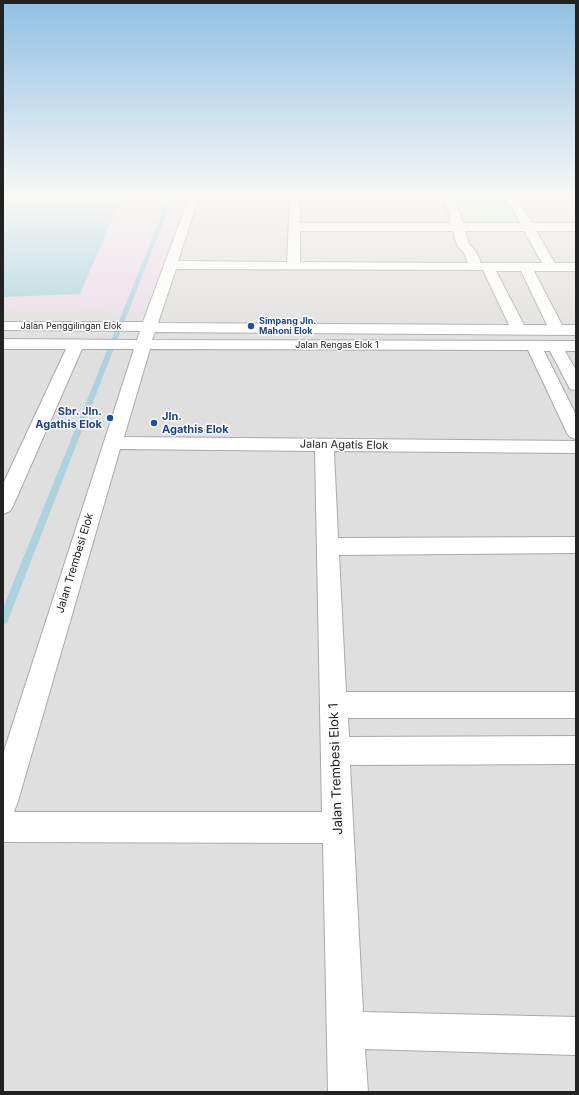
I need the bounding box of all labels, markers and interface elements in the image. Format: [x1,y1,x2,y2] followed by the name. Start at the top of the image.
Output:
[259,316,316,337] place label: Simpang Jln. Mahoni Elok
[21,321,121,331] street label: Jalan Penggilingan Elok
[246,321,256,331] marker: Simpang Jln. Mahoni Elok
[295,340,379,350] street label: Jalan Rengas Elok 1
[35,405,102,431] place label: Sbr. Jln. Agathis Elok
[162,410,229,436] place label: Jln. Agathis Elok
[105,413,115,423] marker: Sbr. Jln. Agathis Elok
[149,418,159,428] marker: Jln. Agathis Elok
[300,438,388,452] street label: Jalan Agatis Elok
[53,511,97,615] street label: Jalan Trembesi Elok
[326,703,346,835] street label: Jalan Trembesi Elok 1

